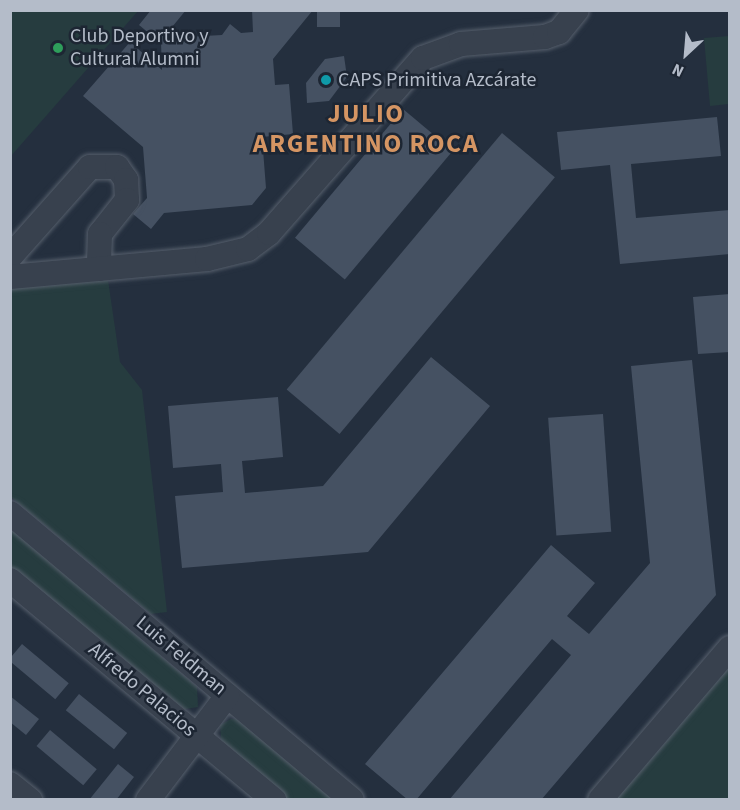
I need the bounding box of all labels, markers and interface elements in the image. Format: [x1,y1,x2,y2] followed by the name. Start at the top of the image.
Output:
[70,24,209,71] place label: Club Deportivo y Cultural Alumni
[656,24,716,84] north arrow
[51,41,65,55] marker: Club Deportivo y Cultural Alumni
[669,58,688,82] text: N
[338,68,536,92] place label: CAPS Primitiva Azcárate
[319,73,333,87] marker: CAPS Primitiva Azcárate
[253,98,479,160] district label: JULIO ARGENTINO ROCA
[131,611,231,701] street label: Luis Feldman
[83,638,201,742] street label: Alfredo Palacios

